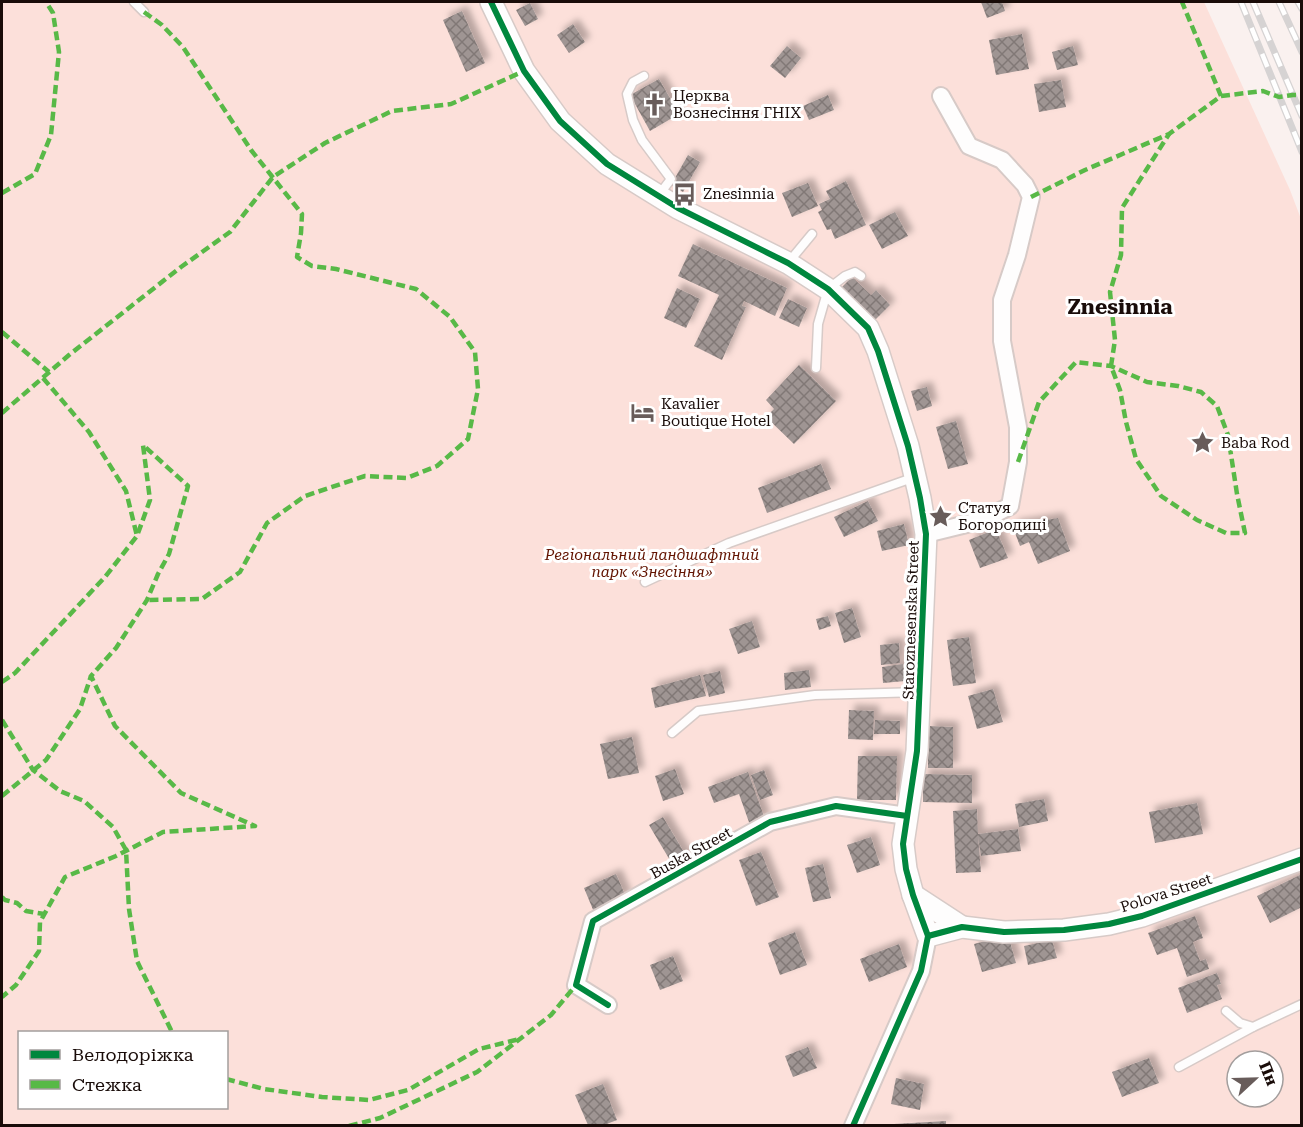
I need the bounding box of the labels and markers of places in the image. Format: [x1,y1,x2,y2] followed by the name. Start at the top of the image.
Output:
[673,87,801,122] place label: Церква Вознесіння ГНІХ
[642,92,668,118] church icon: Церква Вознесіння ГНІХ
[672,181,698,207] bus stop icon: Znesinnia
[703,185,774,203] place label: Znesinnia
[661,395,771,430] place label: Kavalier Boutique Hotel
[630,400,656,426] hotel icon: Kavalier Boutique Hotel
[1190,430,1216,456] place icon: Baba Rod
[1221,434,1290,452] place label: Baba Rod
[958,499,1047,534] place label: Статуя Богородиці
[927,504,953,530] place icon: Статуя Богородиці

